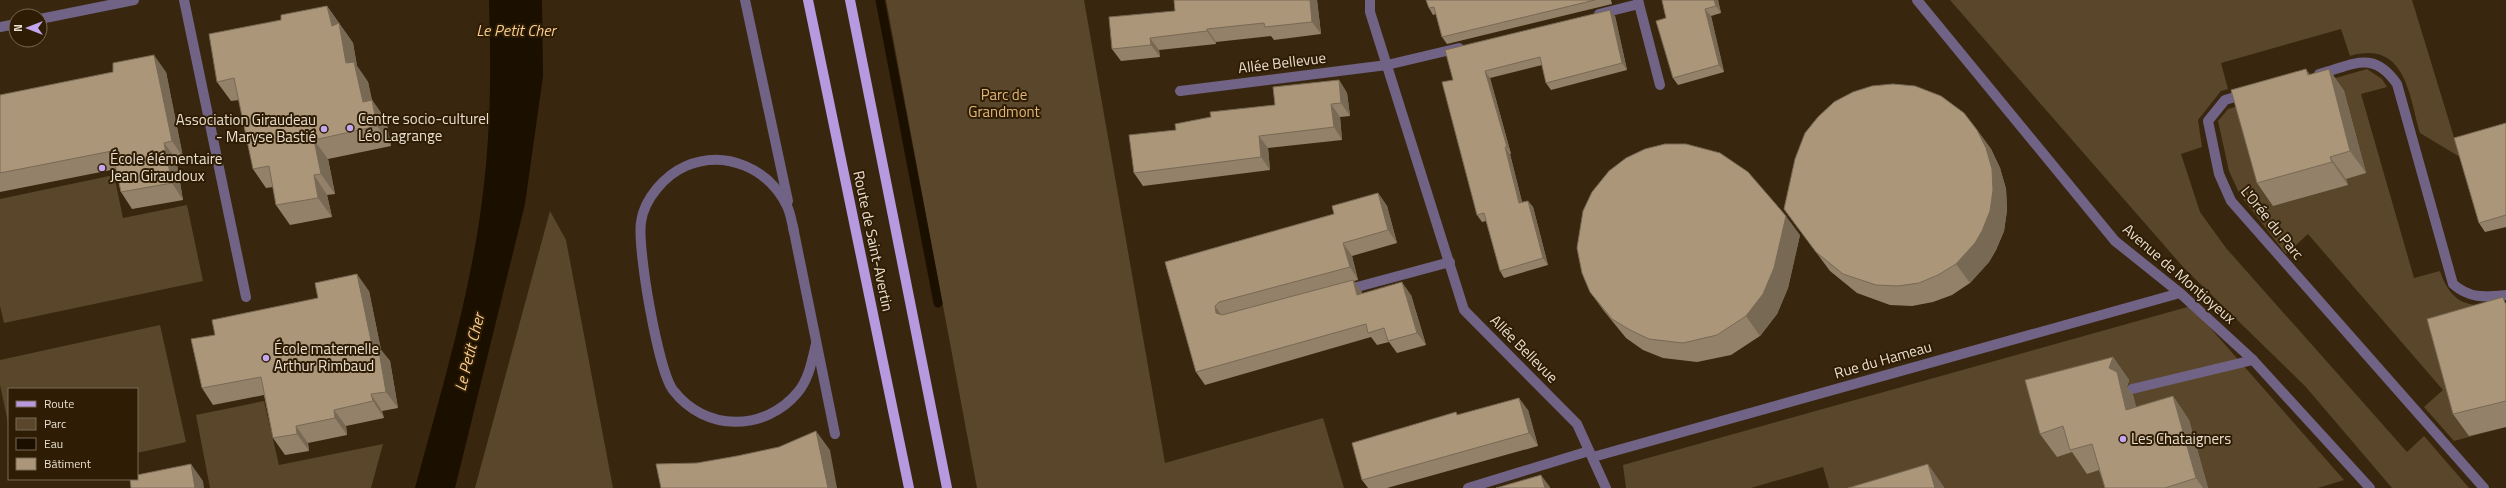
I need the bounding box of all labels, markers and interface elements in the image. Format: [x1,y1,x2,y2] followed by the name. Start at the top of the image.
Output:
[8,8,48,48] north arrow
[476,18,558,42] water label: Le Petit Cher
[10,24,26,32] text: N
[1237,46,1327,79] street label: Allée Bellevue
[968,83,1041,123] park label: Parc de Grandmont
[358,107,489,147] place label: Centre socio-culturel Léo Lagrange
[176,108,316,148] place label: Association Giraudeau - Maryse Bastié
[345,123,355,133] marker: Centre socio-culturel Léo Lagrange
[319,124,329,134] marker: Association Giraudeau - Maryse Bastié
[110,147,222,187] place label: École élémentaire Jean Giraudoux
[97,163,107,173] marker: École élémentaire Jean Giraudoux
[847,168,900,313] street label: Route de Saint-Avertin
[2235,181,2309,265] street label: L'Orée du Parc
[2118,218,2241,329] street label: Avenue de Montjoyeux
[448,309,491,393] water label: Le Petit Cher
[1485,309,1564,388] street label: Allée Bellevue
[1831,335,1934,384] street label: Rue du Hameau
[274,337,379,377] place label: École maternelle Arthur Rimbaud
[261,353,271,363] marker: École maternelle Arthur Rimbaud
[8,388,138,480] legend
[44,394,74,413] text: Route
[44,414,66,433] text: Parc
[2131,427,2231,450] place label: Les Chataigners
[44,434,63,453] text: Eau
[2118,434,2128,444] marker: Les Chataigners
[44,454,92,473] text: Bâtiment

